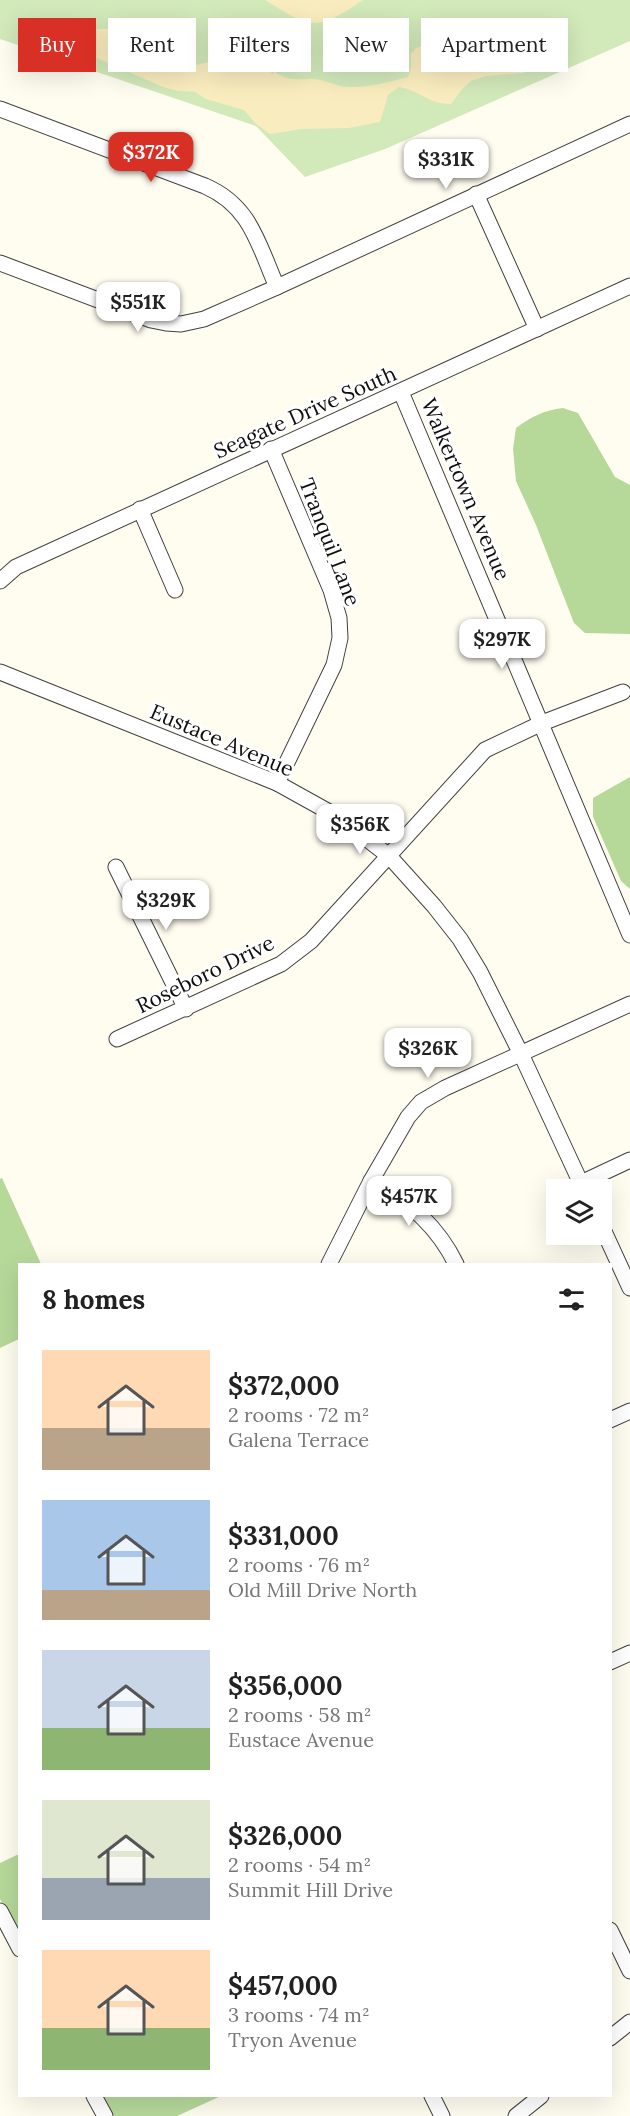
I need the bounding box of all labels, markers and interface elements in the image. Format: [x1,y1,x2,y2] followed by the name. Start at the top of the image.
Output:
[18,18,96,72] chip: Buy
[108,18,196,72] chip: Rent
[208,18,311,72] chip: Filters
[323,18,409,72] chip: New
[421,18,568,72] chip: Apartment
[109,132,193,183] pin: $372K
[122,139,180,164] text: $372K
[404,139,488,190] pin: $331K
[418,146,474,171] text: $331K
[96,282,180,333] pin: $551K
[110,289,166,314] text: $551K
[210,360,400,464] street label: Seagate Drive South
[415,394,517,584] street label: Walkertown Avenue
[293,474,367,610] street label: Tranquil Lane
[460,619,544,670] pin: $297K
[473,626,531,651] text: $297K
[146,698,298,782] street label: Eustace Avenue
[318,804,402,855] pin: $356K
[330,811,390,836] text: $356K
[124,880,208,931] pin: $329K
[136,887,196,912] text: $329K
[132,929,278,1019] street label: Roseboro Drive
[386,1028,470,1079] pin: $326K
[398,1035,458,1060] text: $326K
[367,1176,451,1227] pin: $457K
[546,1179,612,1245] map controls
[546,1179,612,1245] button: layers
[380,1183,438,1208] text: $457K
[42,1283,145,1316] text: 8 homes
[555,1283,588,1316] icon: filters
[228,1369,340,1402] text: $372,000
[90,1374,162,1446] icon: home
[228,1402,369,1427] text: 2 rooms · 72 m²
[228,1427,369,1452] text: Galena Terrace
[228,1519,339,1552] text: $331,000
[90,1524,162,1596] icon: home
[228,1552,370,1577] text: 2 rooms · 76 m²
[228,1577,417,1602] text: Old Mill Drive North
[228,1669,343,1702] text: $356,000
[90,1674,162,1746] icon: home
[228,1702,372,1727] text: 2 rooms · 58 m²
[228,1727,374,1752] text: Eustace Avenue
[228,1819,342,1852] text: $326,000
[90,1824,162,1896] icon: home
[228,1852,371,1877] text: 2 rooms · 54 m²
[228,1877,393,1902] text: Summit Hill Drive
[228,1969,338,2002] text: $457,000
[90,1974,162,2046] icon: home
[228,2002,370,2027] text: 3 rooms · 74 m²
[228,2027,357,2052] text: Tryon Avenue

